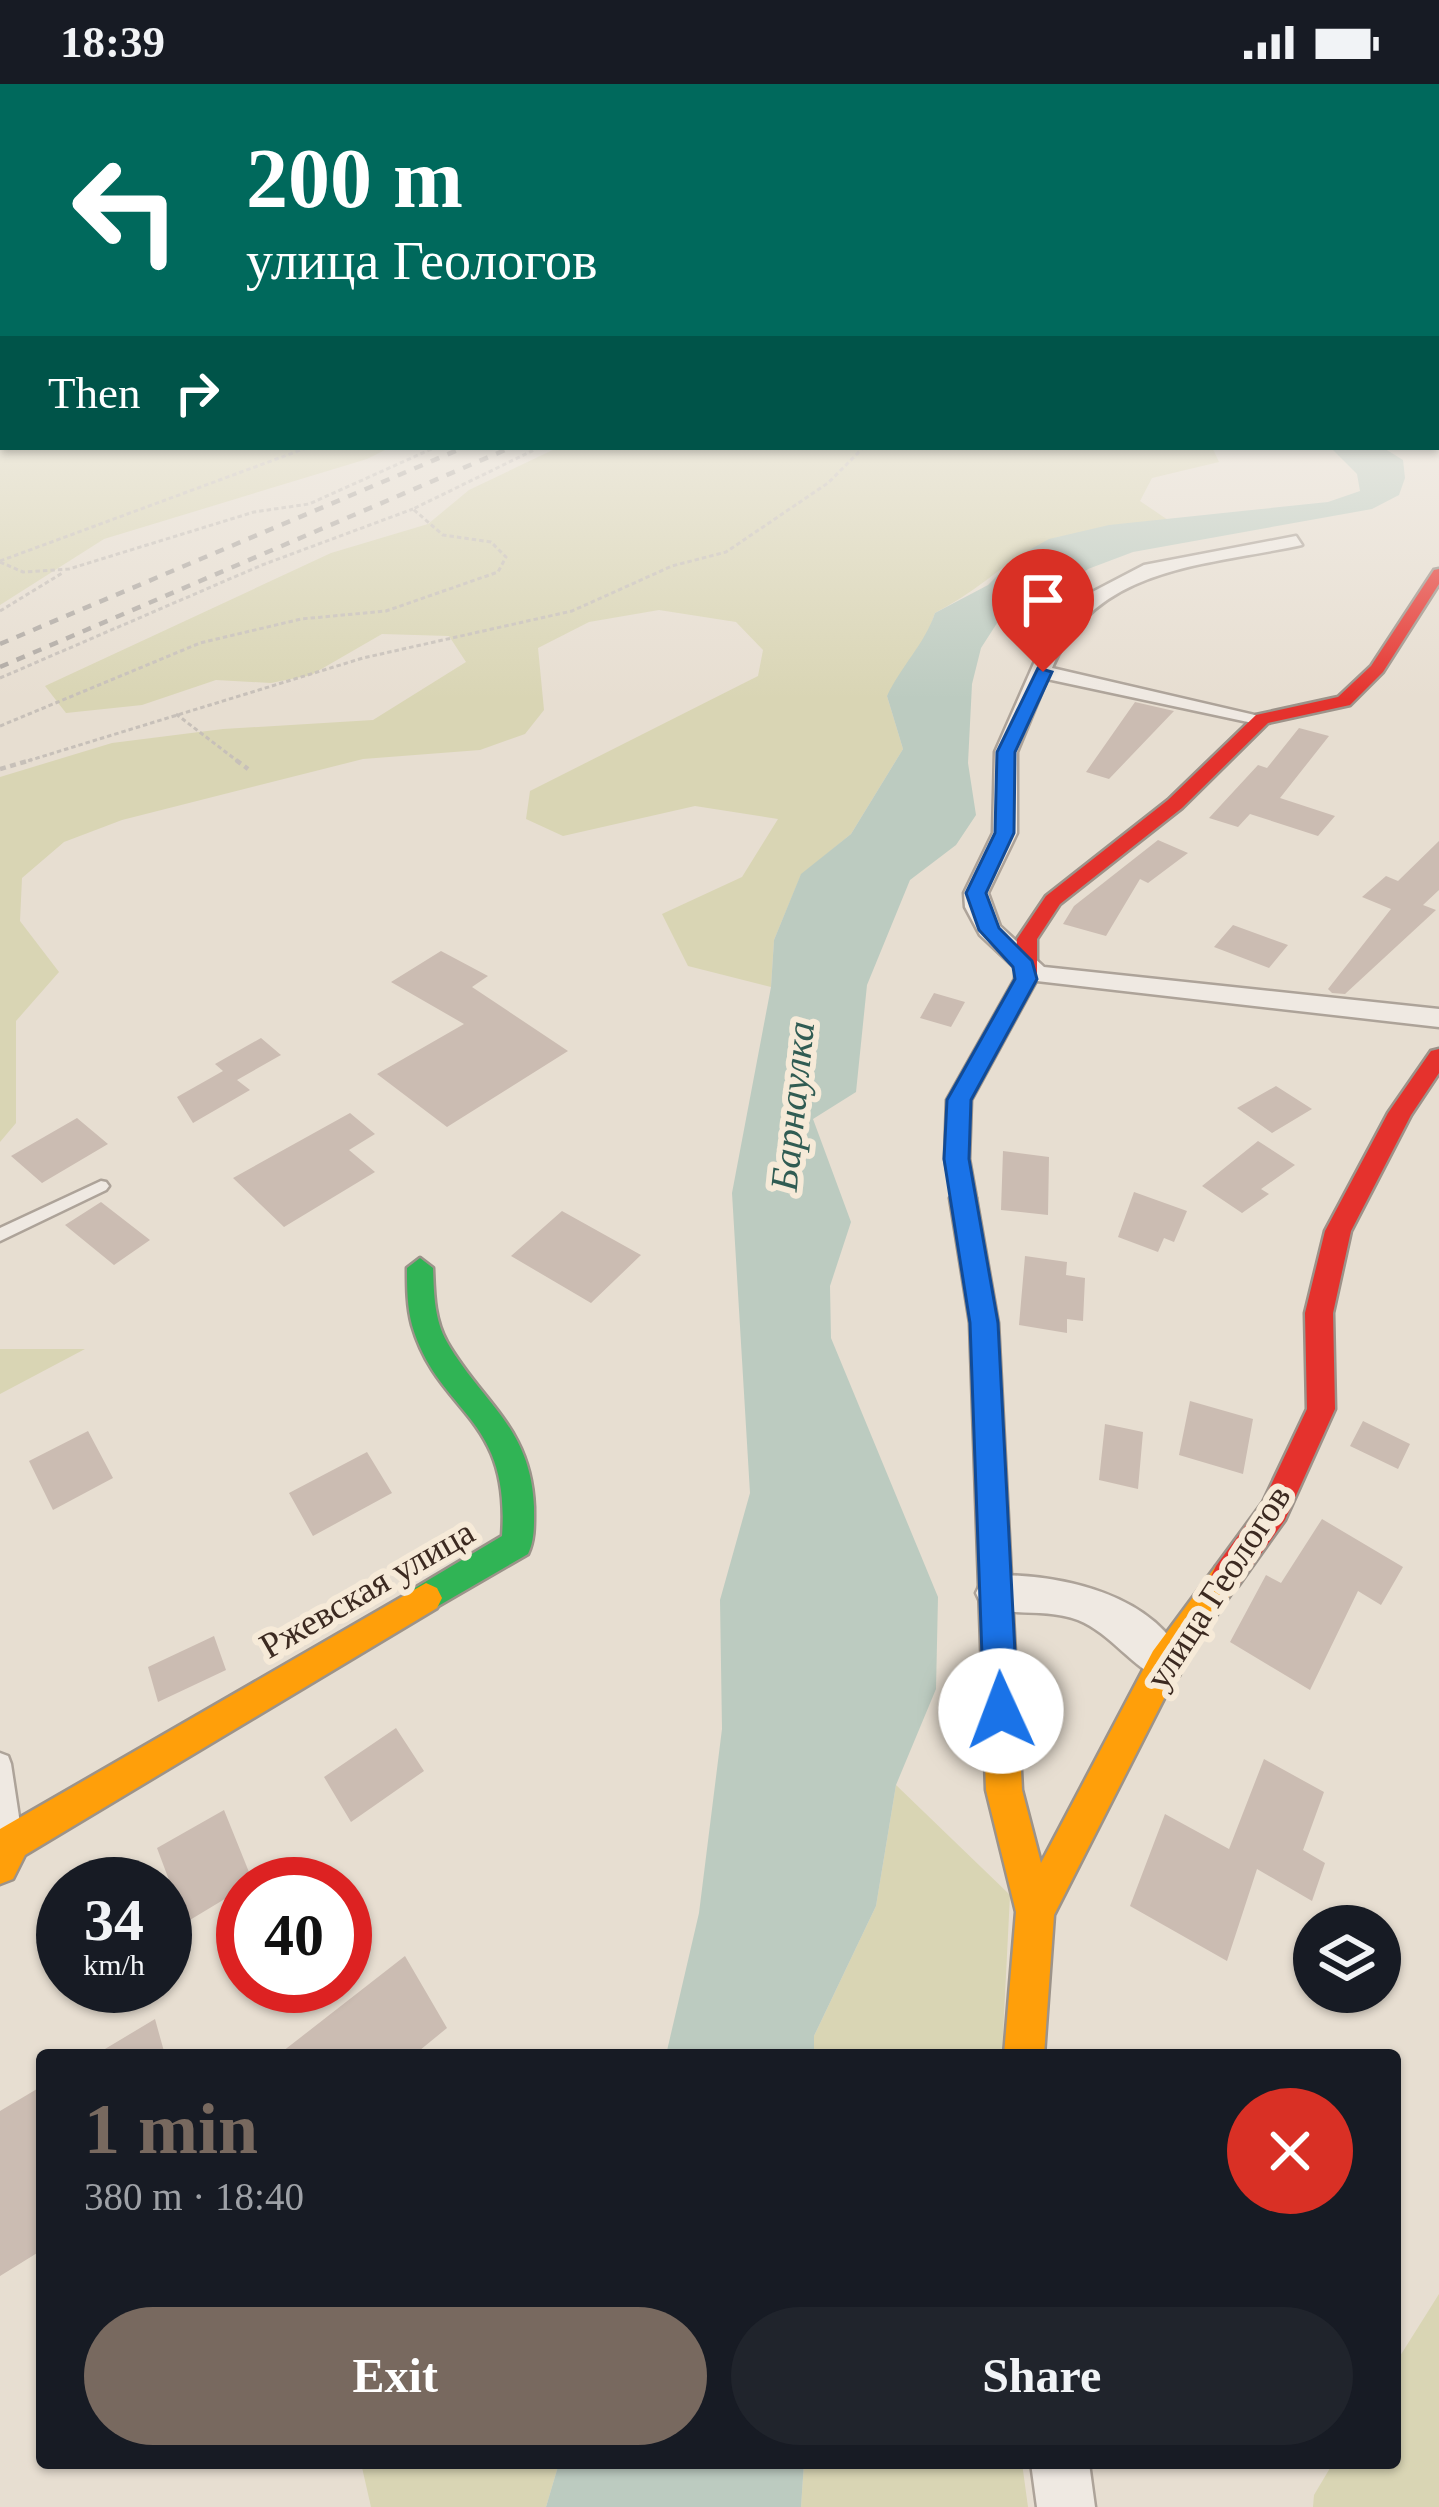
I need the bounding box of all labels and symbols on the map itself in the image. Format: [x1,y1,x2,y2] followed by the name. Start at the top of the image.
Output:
[992,549,1094,672] pin
[762,1019,823,1194] water label: Барнаулка
[1137,1478,1299,1696] street label: улица Геологов
[253,1512,481,1666] street label: Ржевская улица
[938,1648,1064,1774] position arrow
[216,1857,372,2013] speed limit sign: 40

